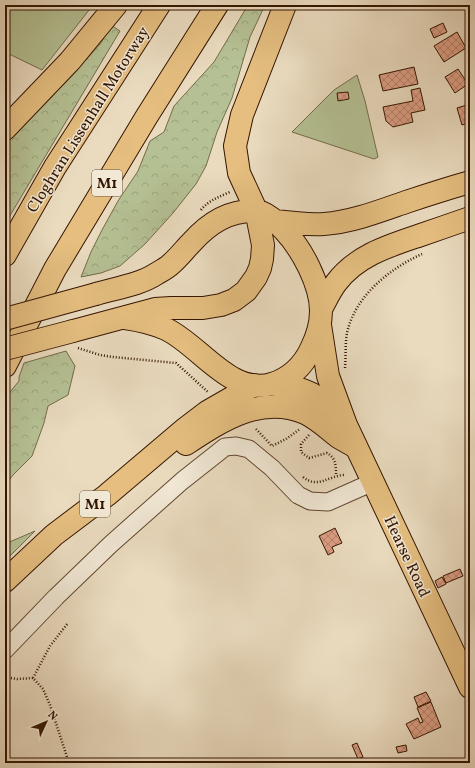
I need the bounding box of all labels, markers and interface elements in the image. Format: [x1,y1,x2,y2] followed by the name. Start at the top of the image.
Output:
[22,22,155,218] street label: Cloghran Lissenhall Motorway
[92,170,122,196] road number: M1
[80,491,110,517] road number: M1
[378,512,435,601] street label: Hearse Road
[26,702,66,742] north arrow
[44,708,60,724] text: N

